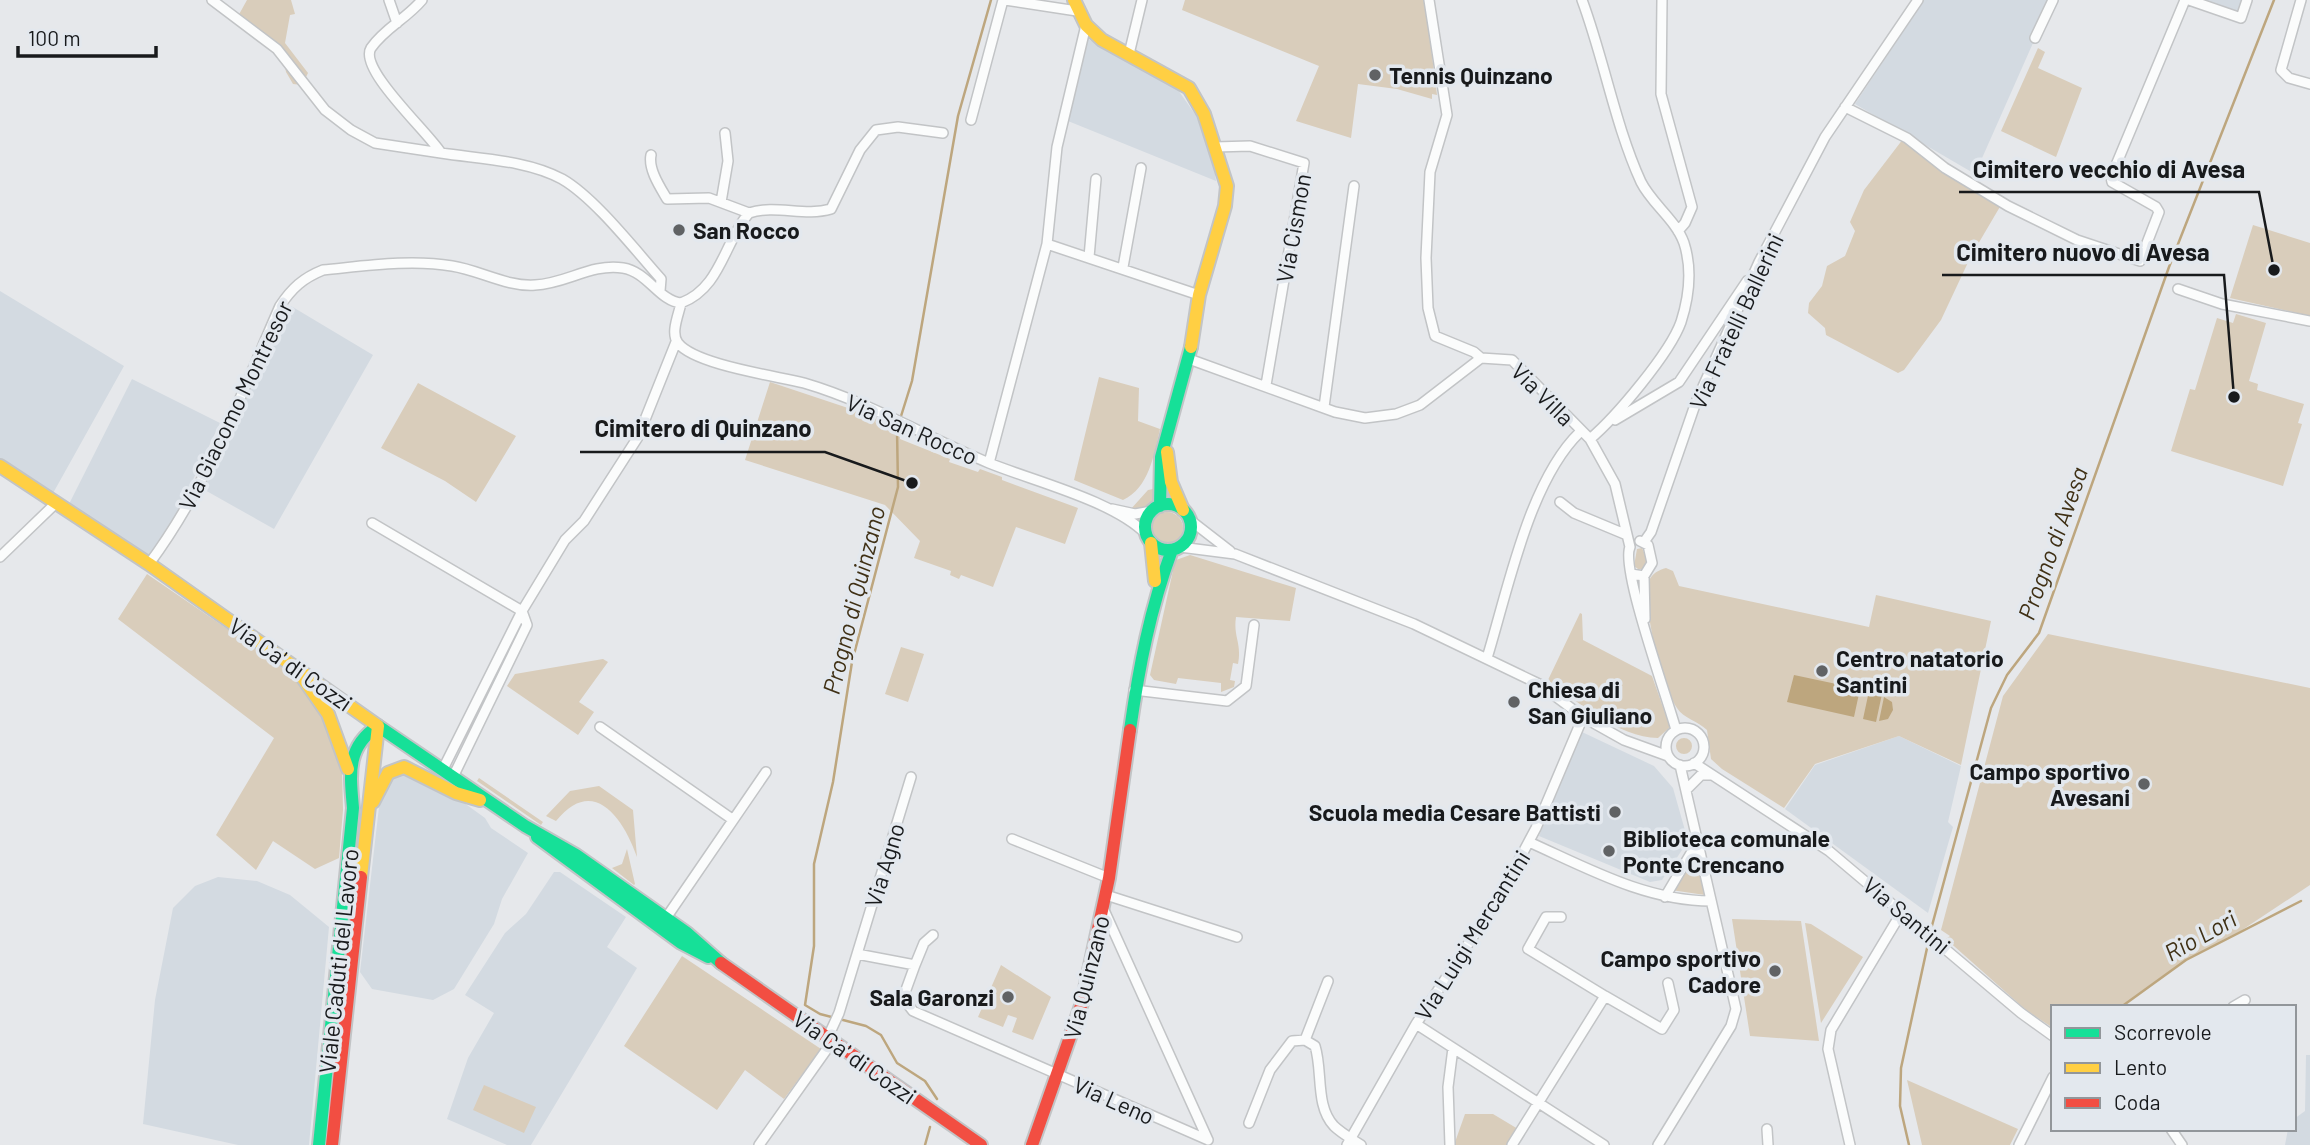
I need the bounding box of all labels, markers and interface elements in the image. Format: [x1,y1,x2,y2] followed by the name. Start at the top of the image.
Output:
[18,14,156,58] scale bar
[28,25,81,50] text: 100 m
[1389,61,1553,89] place label: Tennis Quinzano
[1367,67,1383,83] marker: Tennis Quinzano
[1959,147,2259,192] callout: Cimitero vecchio di Avesa
[1973,154,2245,183] text: Cimitero vecchio di Avesa
[1270,171,1316,285] street label: Via Cismon
[693,216,800,244] place label: San Rocco
[671,222,687,238] marker: San Rocco
[1683,228,1789,414] street label: Via Fratelli Ballerini
[1942,230,2224,275] callout: Cimitero nuovo di Avesa
[1956,237,2210,266] text: Cimitero nuovo di Avesa
[172,295,298,514] street label: Via Giacomo Montresor
[1506,357,1580,431] street label: Via Villa
[842,388,982,470] street label: Via San Rocco
[580,407,825,452] callout: Cimitero di Quinzano
[594,413,812,442] text: Cimitero di Quinzano
[2011,463,2093,623] water label: Progno di Avesa
[816,503,890,697] water label: Progno di Quinzano
[224,611,358,717] street label: Via Ca' di Cozzi
[1836,644,2004,698] place label: Centro natatorio Santini
[1814,663,1830,679] marker: Centro natatorio Santini
[1528,675,1652,729] place label: Chiesa di San Giuliano
[1506,694,1522,710] marker: Chiesa di San Giuliano
[1969,757,2130,811] place label: Campo sportivo Avesani
[2136,776,2152,792] marker: Campo sportivo Avesani
[1309,798,1601,826] place label: Scuola media Cesare Battisti
[1607,804,1623,820] marker: Scuola media Cesare Battisti
[858,820,910,910] street label: Via Agno
[1623,824,1830,878] place label: Biblioteca comunale Ponte Crencano
[1601,843,1617,859] marker: Biblioteca comunale Ponte Crencano
[1408,845,1536,1025] street label: Via Luigi Mercantini
[312,847,364,1075] street label: Viale Caduti del Lavoro
[1857,870,1957,960] street label: Via Santini
[2159,903,2241,967] water label: Rio Lori
[1057,912,1115,1042] street label: Via Quinzano
[1600,944,1761,998] place label: Campo sportivo Cadore
[1767,963,1783,979] marker: Campo sportivo Cadore
[869,983,994,1011] place label: Sala Garonzi
[1000,989,1016,1005] marker: Sala Garonzi
[788,1004,922,1110] street label: Via Ca' di Cozzi
[2051,1005,2296,1131] legend
[2114,1019,2212,1044] text: Scorrevole
[2114,1054,2167,1079] text: Lento
[1069,1070,1159,1130] street label: Via Leno
[2114,1089,2160,1114] text: Coda

